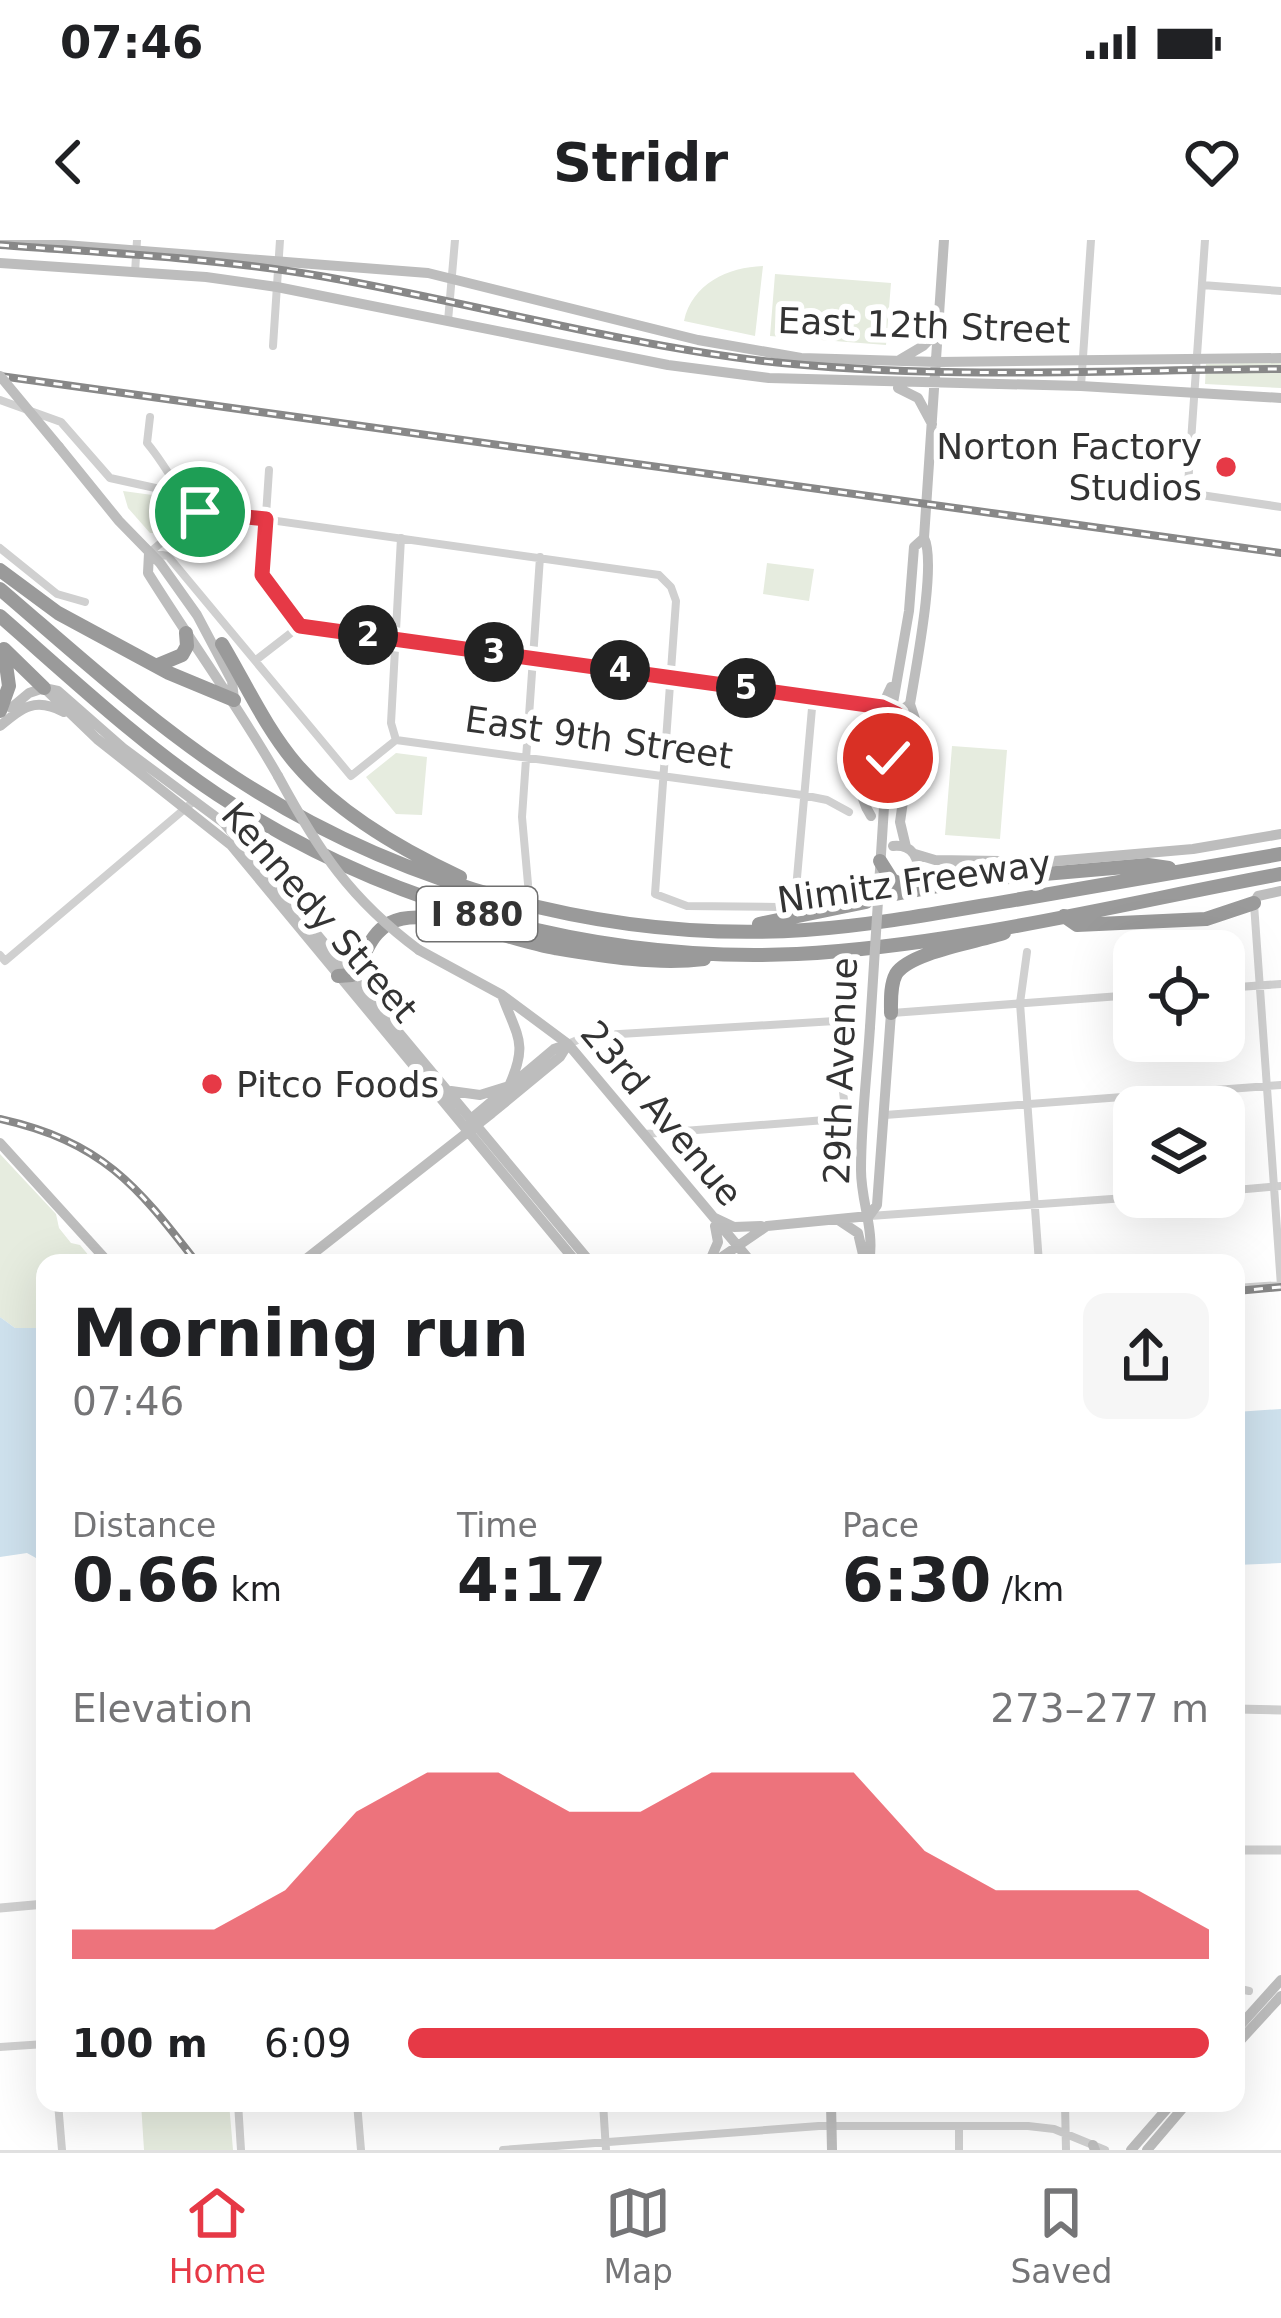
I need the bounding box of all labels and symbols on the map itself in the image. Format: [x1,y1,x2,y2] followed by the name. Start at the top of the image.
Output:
[777,300,1071,351] street label: East 12th Street
[936,426,1202,508] place label: Norton Factory Studios
[1213,454,1239,480] marker: Norton Factory Studios
[149,461,251,563] pin
[338,605,398,665] pin: 2
[464,622,524,682] pin: 3
[590,640,650,700] pin: 4
[716,658,776,718] pin: 5
[462,698,735,777] street label: East 9th Street
[837,707,939,809] pin
[213,794,426,1030] street label: Kennedy Street
[775,842,1053,921] street label: Nimitz Freeway
[417,887,537,941] road number: I 880
[816,956,865,1186] street label: 29th Avenue
[573,1013,751,1214] street label: 23rd Avenue
[236,1064,439,1105] place label: Pitco Foods
[199,1071,225,1097] marker: Pitco Foods

